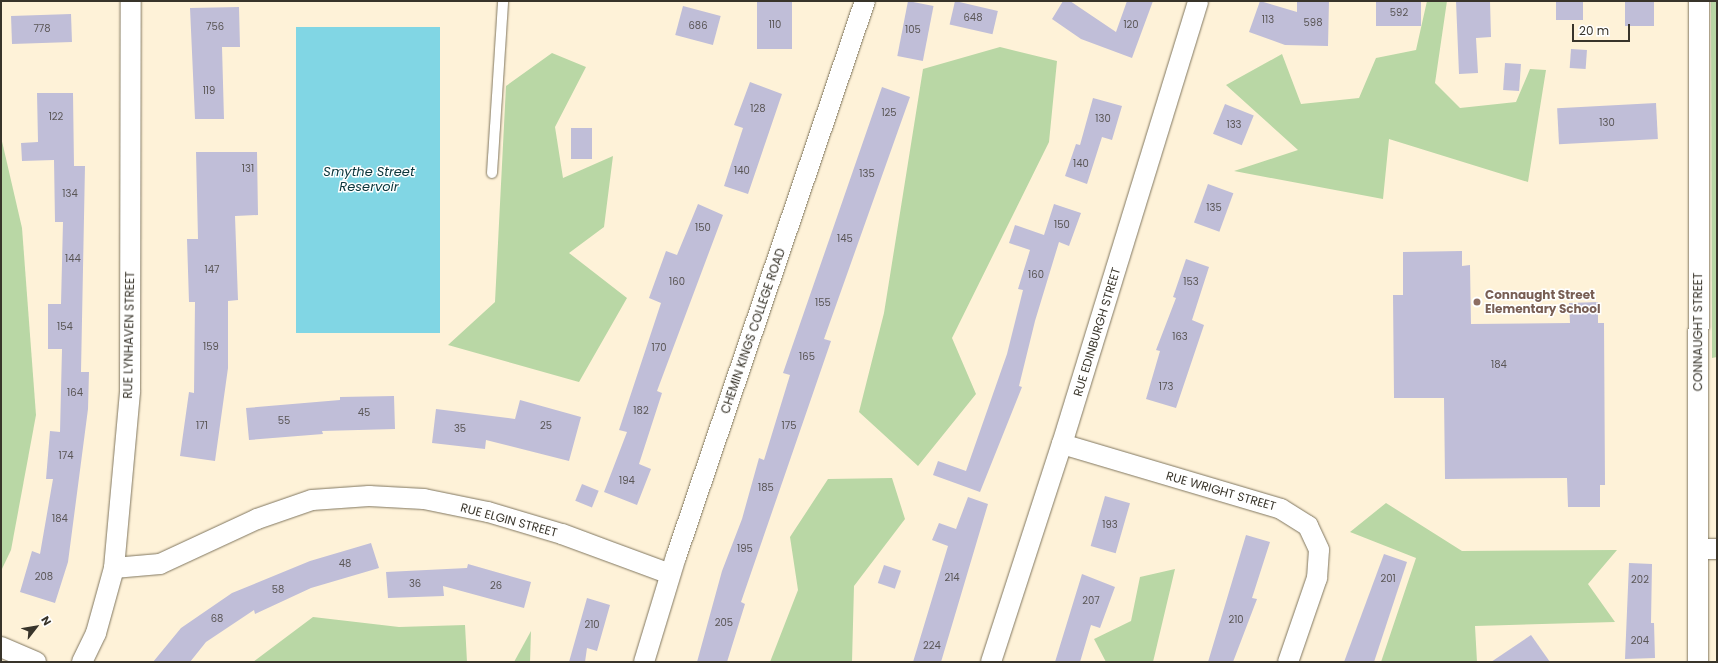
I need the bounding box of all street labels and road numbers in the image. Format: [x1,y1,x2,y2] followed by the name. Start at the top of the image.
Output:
[718,246,788,416] street label: CHEMIN KINGS COLLEGE ROAD
[1071,266,1123,398] street label: RUE EDINBURGH STREET
[121,271,137,399] street label: RUE LYNHAVEN STREET
[1691,273,1705,391] street label: CONNAUGHT STREET
[1164,468,1278,514] street label: RUE WRIGHT STREET
[459,500,559,540] street label: RUE ELGIN STREET

